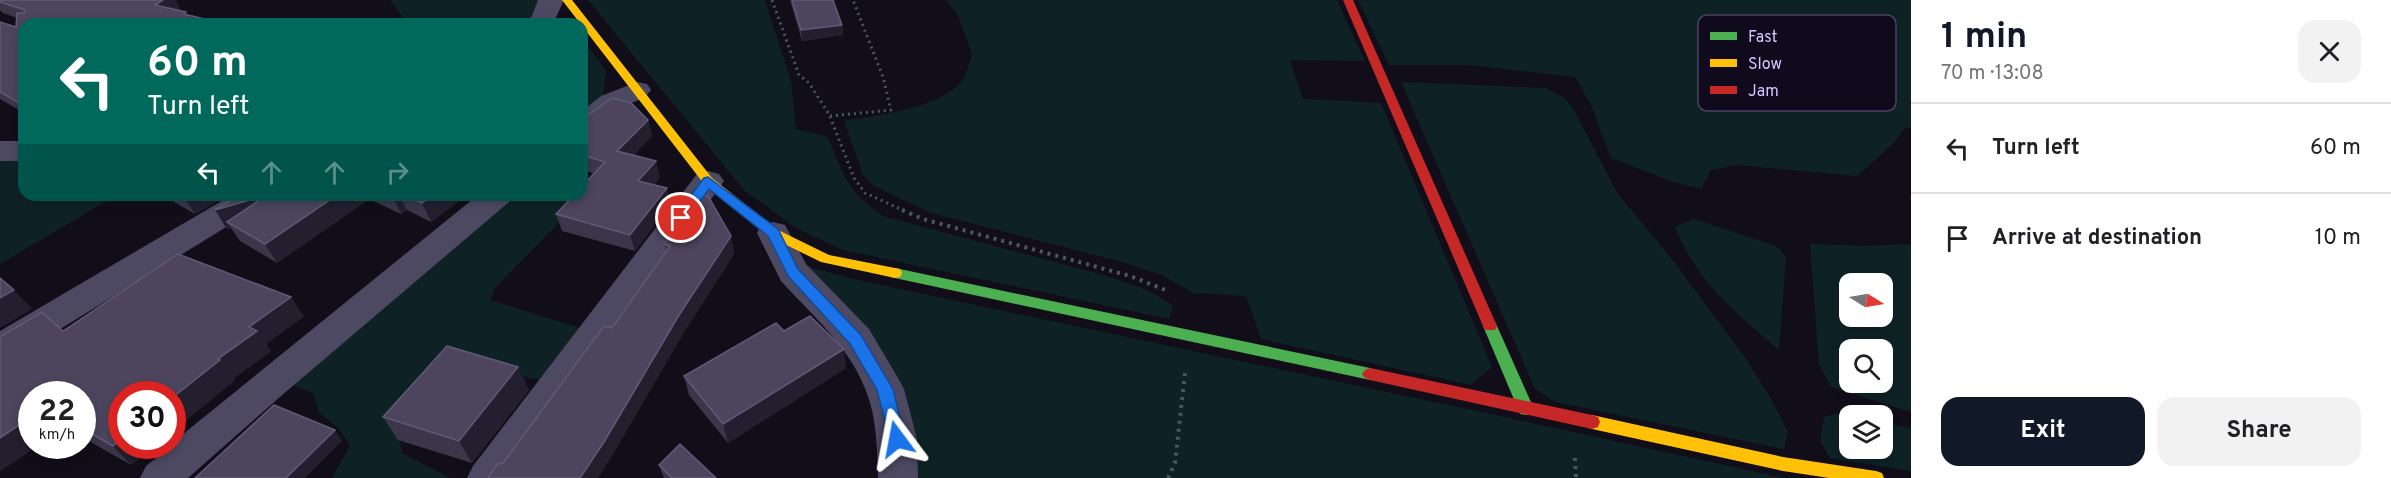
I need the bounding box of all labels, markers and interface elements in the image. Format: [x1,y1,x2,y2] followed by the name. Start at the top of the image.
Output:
[1698,15,1896,111] legend
[1941,15,2027,61] text: 1 min
[2298,20,2361,83] button: close
[1748,28,1778,48] text: Fast
[147,38,248,91] text: 60 m
[48,42,126,120] icon: left
[1748,55,1782,75] text: Slow
[1941,61,2044,87] text: 70 m · 13:08
[1748,82,1779,102] text: Jam
[147,90,249,124] text: Turn left
[1941,132,1974,165] icon: left
[1992,135,2080,162] text: Turn left
[2310,135,2361,162] text: 60 m
[192,156,225,189] icon: left
[255,156,288,189] icon: ahead
[318,156,351,189] icon: ahead
[381,156,414,189] icon: right
[655,192,706,243] pin
[664,201,697,234] icon: arrive
[1941,222,1974,255] icon: arrive
[1992,225,2202,252] text: Arrive at destination
[2315,225,2361,252] text: 10 m
[1839,273,1893,327] north arrow
[1839,273,1893,459] map controls
[1839,339,1893,393] button: search
[108,381,186,459] speed limit sign: 30
[39,394,75,431] text: 22
[1941,397,2145,466] button: Exit
[2157,397,2361,466] button: Share
[1839,405,1893,459] button: layers
[865,407,929,471] position arrow
[39,426,75,445] text: km/h

